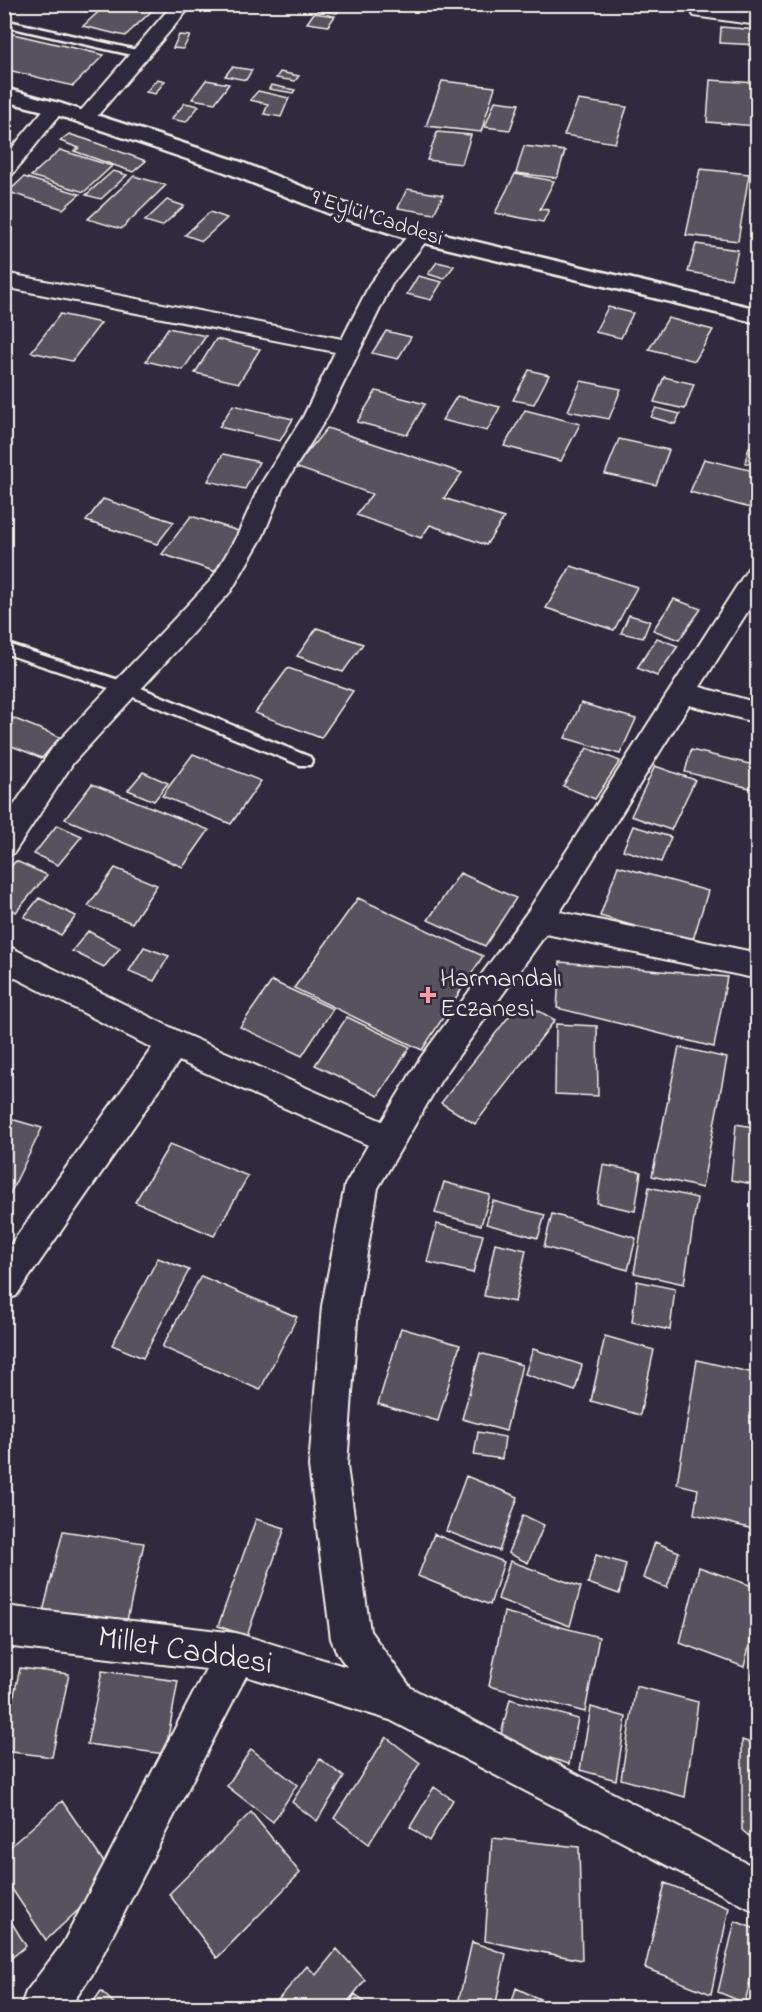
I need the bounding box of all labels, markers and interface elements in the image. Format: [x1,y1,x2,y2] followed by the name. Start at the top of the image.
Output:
[307,183,447,256] street label: 9 Eylül Caddesi
[440,961,562,1029] place label: Harmandalı Eczanesi
[421,988,435,1002] marker: Harmandalı Eczanesi
[94,1615,276,1689] street label: Millet Caddesi

